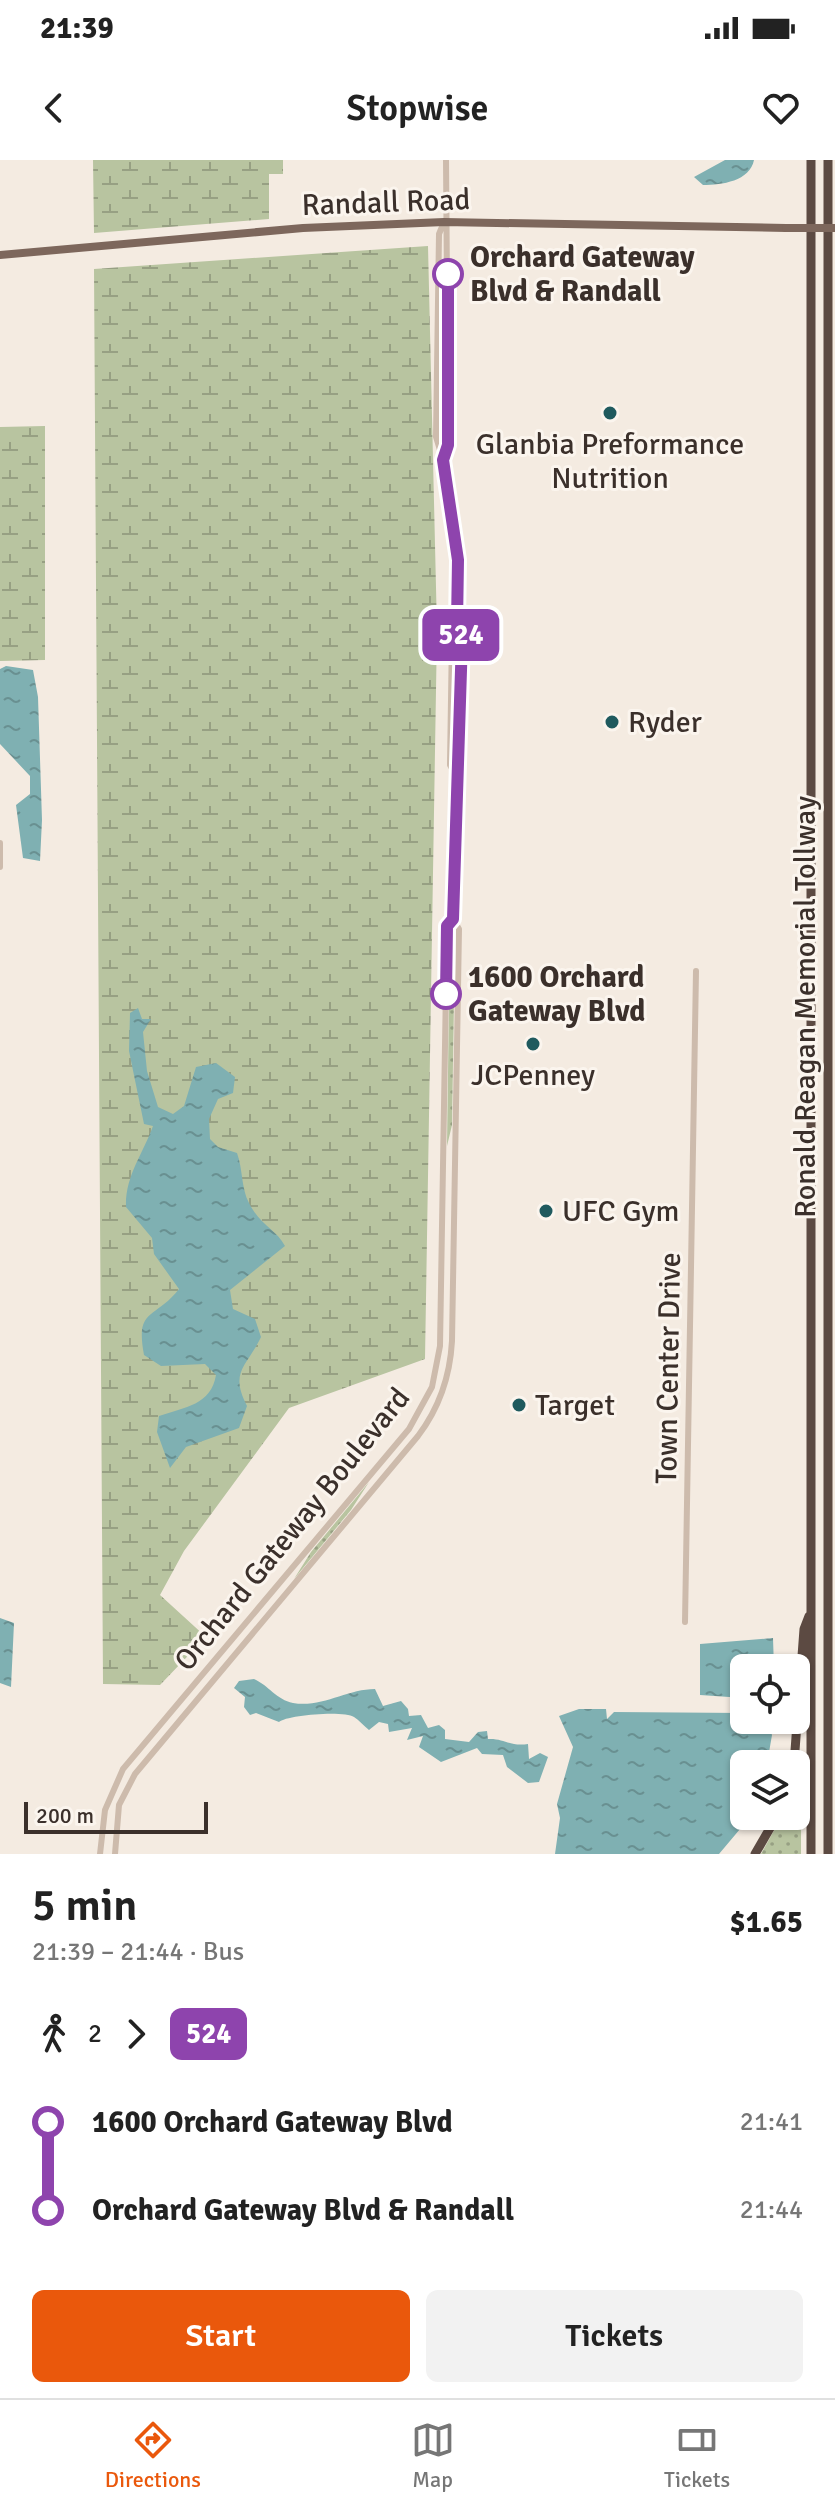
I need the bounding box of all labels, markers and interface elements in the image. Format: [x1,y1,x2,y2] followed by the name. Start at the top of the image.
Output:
[40,10,114,47] text: 21:39
[32,86,76,130] icon: back
[346,86,489,131] text: Stopwise
[759,86,803,130] icon: heart
[301,181,471,224] street label: Randall Road
[470,239,695,310] place label: Orchard Gateway Blvd & Randall
[433,259,463,289] marker: Orchard Gateway Blvd & Randall
[601,404,619,422] marker: Glanbia Preformance Nutrition
[476,426,744,497] place label: Glanbia Preformance Nutrition
[415,609,507,661] line badge: 524
[438,618,484,652] text: 524
[628,704,702,741] place label: Ryder
[603,713,621,731] marker: Ryder
[787,796,824,1218] street label: Ronald Reagan Memorial Tollway
[468,959,646,1030] place label: 1600 Orchard Gateway Blvd
[431,979,461,1009] marker: 1600 Orchard Gateway Blvd
[524,1035,542,1053] marker: JCPenney
[471,1057,595,1094] place label: JCPenney
[562,1193,679,1230] place label: UFC Gym
[537,1202,555,1220] marker: UFC Gym
[648,1252,689,1484] street label: Town Center Drive
[167,1380,418,1678] street label: Orchard Gateway Boulevard
[535,1387,615,1424] place label: Target
[510,1396,528,1414] marker: Target
[730,1654,810,1830] map controls
[730,1654,810,1734] button: locate
[730,1750,810,1830] button: layers
[24,1798,208,1834] scale bar
[36,1802,94,1829] text: 200 m
[32,1879,137,1933] text: 5 min
[730,1904,803,1941] text: $1.65
[32,1936,244,1968] text: 21:39 – 21:44 · Bus
[32,2012,76,2056] icon: walk
[114,2012,158,2056] icon: forward
[186,2017,231,2051] text: 524
[88,2018,102,2050] text: 2
[92,2104,453,2141] text: 1600 Orchard Gateway Blvd
[740,2106,803,2138] text: 21:41
[92,2192,514,2229] text: Orchard Gateway Blvd & Randall
[740,2194,803,2226] text: 21:44
[32,2290,410,2382] button: Start
[426,2290,803,2382] button: Tickets
[105,2418,201,2493] tab: Directions
[411,2418,455,2493] tab: Map
[664,2418,730,2493] tab: Tickets

